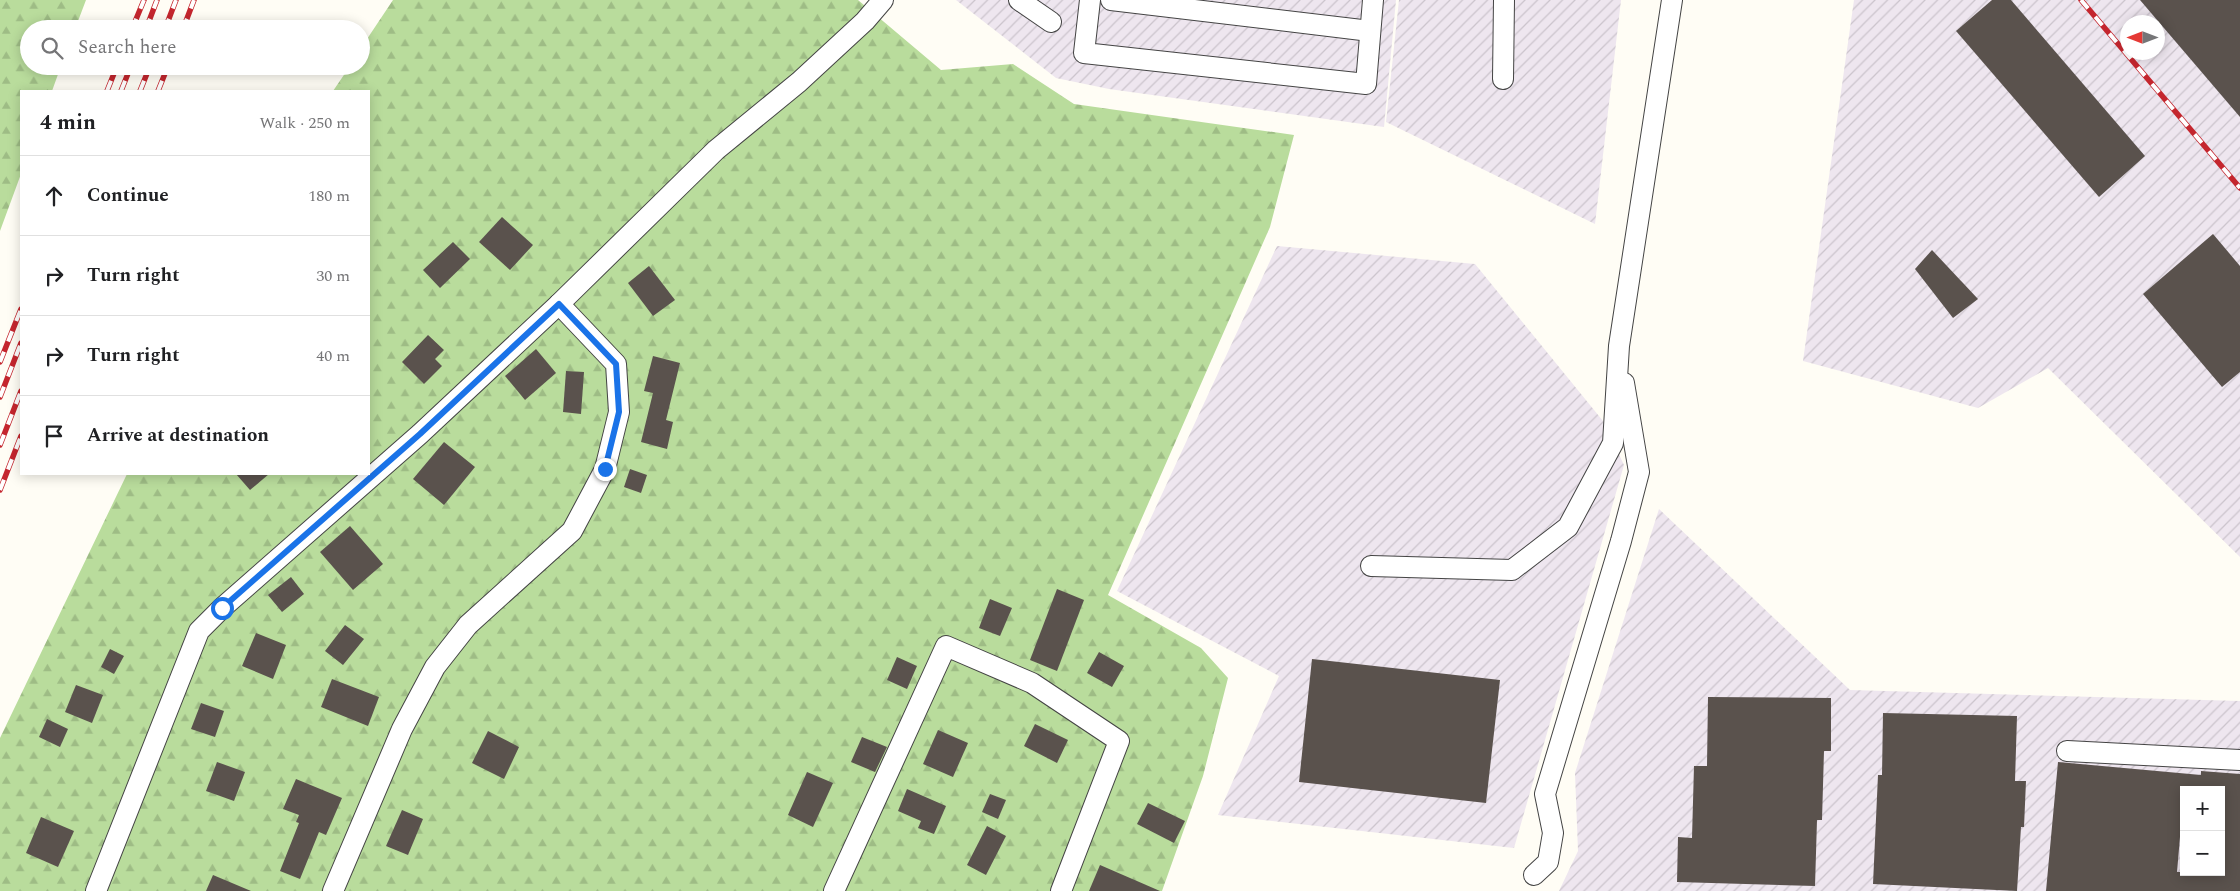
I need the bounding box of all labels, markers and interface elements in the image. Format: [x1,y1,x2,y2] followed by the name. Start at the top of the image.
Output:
[2120,15,2165,60] north arrow
[20,20,370,75] search box
[78,33,177,62] text: Search here
[38,34,66,62] icon: search
[40,107,96,139] text: 4 min
[259,111,350,135] text: Walk · 250 m
[87,181,169,210] text: Continue
[40,182,68,210] icon: ahead
[308,184,350,208] text: 180 m
[87,261,180,290] text: Turn right
[40,262,68,290] icon: right
[316,264,350,288] text: 30 m
[87,341,180,370] text: Turn right
[40,342,68,370] icon: right
[316,344,350,368] text: 40 m
[87,421,269,450] text: Arrive at destination
[40,422,68,450] icon: arrive
[594,458,617,481] route end
[211,597,234,620] route start
[2180,786,2225,876] map controls
[2180,786,2225,831] button: +
[2180,831,2225,876] button: −

